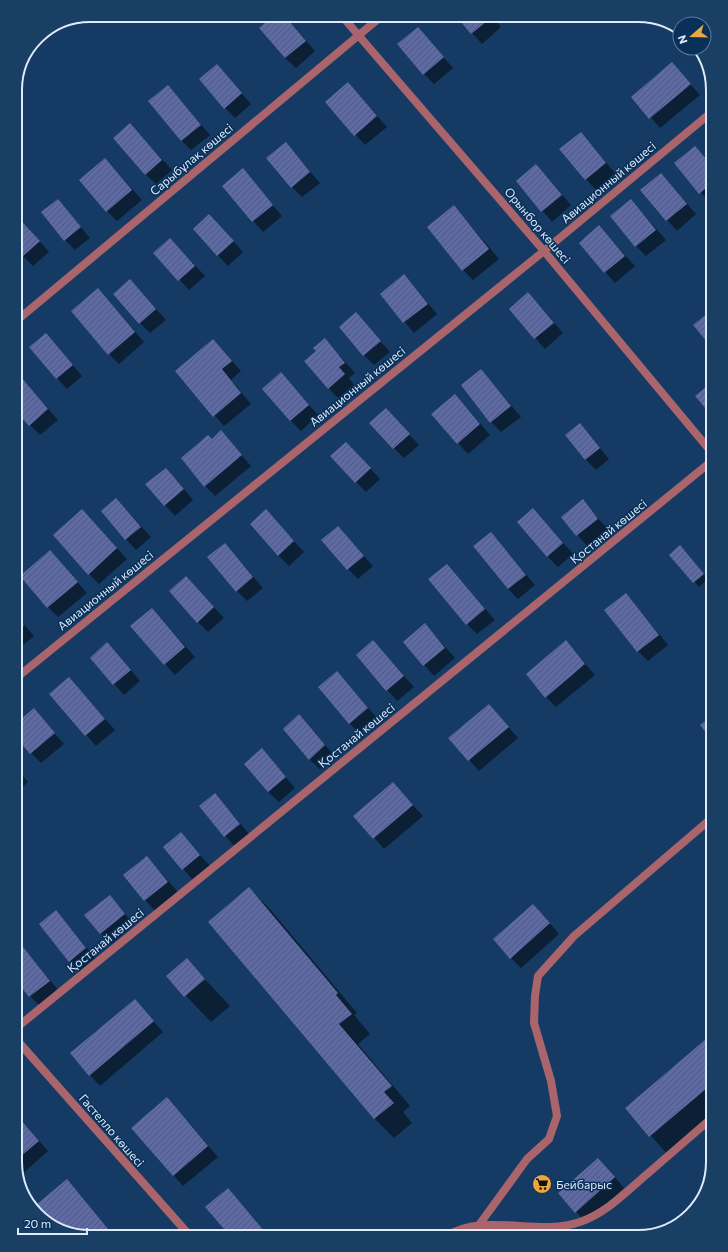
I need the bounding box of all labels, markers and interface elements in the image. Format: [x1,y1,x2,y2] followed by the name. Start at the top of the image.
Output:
[672,16,712,56] north arrow
[675,33,690,46] text: N
[147,120,235,198] street label: Сарыбұлақ көшесі
[558,138,658,226] street label: Авиационный көшесі
[502,184,574,266] street label: Орынбор көшесі
[306,343,408,429] street label: Авиационный көшесі
[567,496,649,566] street label: Қостанай көшесі
[54,547,156,633] street label: Авиационный көшесі
[315,700,397,770] street label: Қостанай көшесі
[64,905,146,975] street label: Қостанай көшесі
[77,1091,147,1169] street label: Гастелло көшесі
[531,1173,553,1195] supermarket icon: Бейбарыс
[556,1177,612,1191] place label: Бейбарыс
[18,1210,87,1236] scale bar
[24,1216,51,1230] text: 20 m

